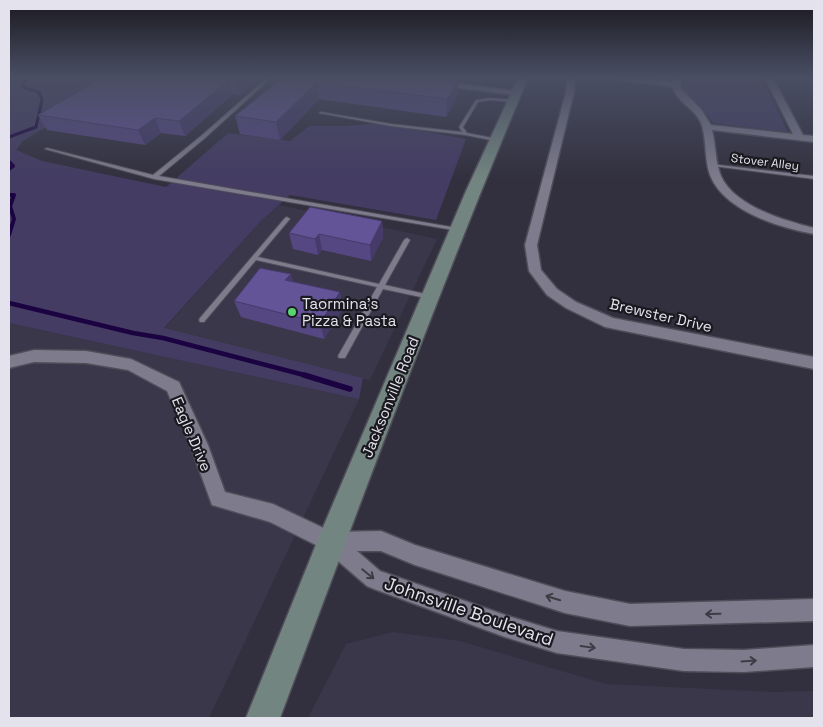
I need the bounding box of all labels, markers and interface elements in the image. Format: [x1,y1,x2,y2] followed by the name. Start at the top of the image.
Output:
[730,150,800,174] street label: Stover Alley
[302,294,397,330] place label: Taormina's Pizza & Pasta
[608,294,714,336] street label: Brewster Drive
[286,306,298,318] marker: Taormina's Pizza & Pasta
[357,334,423,460] street label: Jacksonville Road
[168,394,216,474] street label: Eagle Drive
[362,568,375,579] one-way arrow
[381,571,557,651] street label: Johnsville Boulevard
[545,592,561,602] one-way arrow
[705,609,722,619] one-way arrow
[580,642,596,652] one-way arrow
[741,656,757,665] one-way arrow

